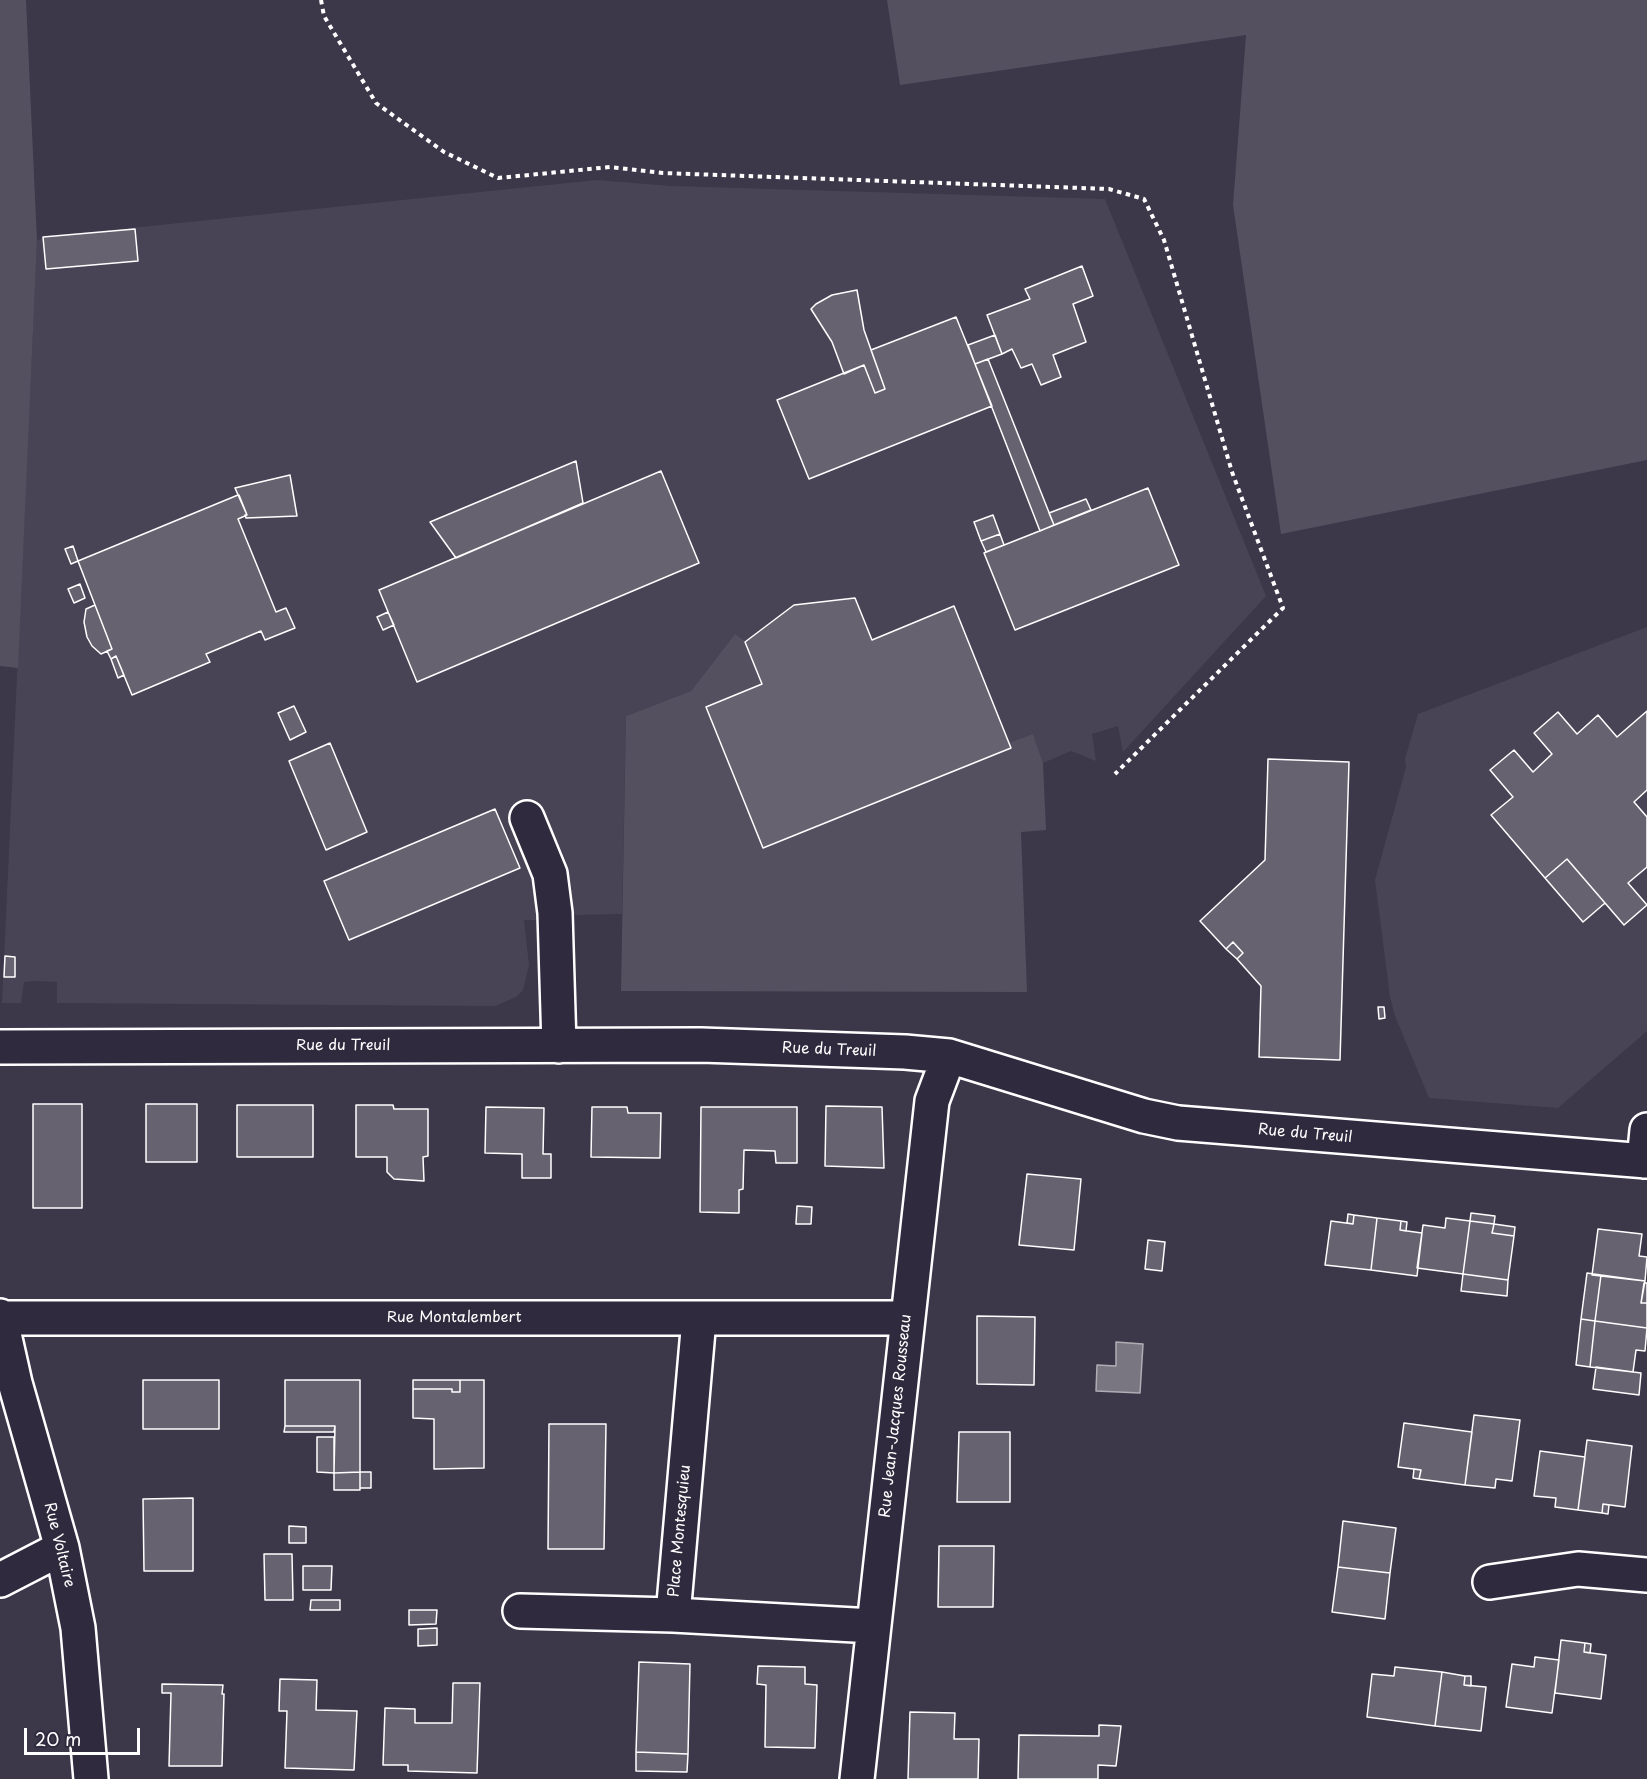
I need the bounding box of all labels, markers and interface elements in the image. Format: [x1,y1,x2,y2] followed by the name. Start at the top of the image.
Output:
[296,1037,390,1055] street label: Rue du Treuil
[781,1039,877,1061] street label: Rue du Treuil
[1257,1121,1353,1147] street label: Rue du Treuil
[386,1309,522,1327] street label: Rue Montalembert
[876,1313,916,1519] street label: Rue Jean-Jacques Rousseau
[665,1464,695,1598] street label: Place Montesquieu
[40,1501,78,1589] street label: Rue Voltaire
[27,1716,142,1754] scale bar
[35,1725,81,1752] text: 20 m

